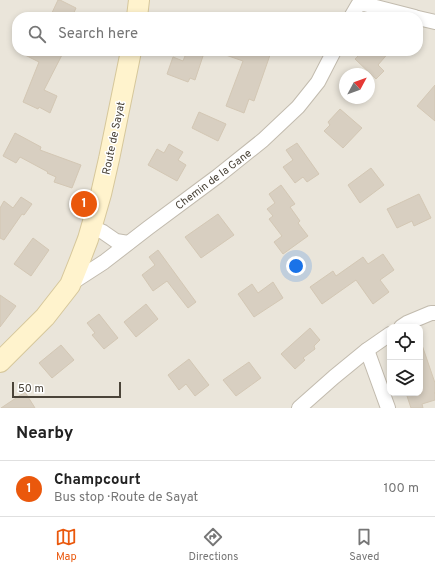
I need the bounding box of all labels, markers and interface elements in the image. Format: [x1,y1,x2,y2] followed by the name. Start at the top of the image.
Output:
[12,12,423,56] search box
[26,23,48,45] icon: search
[58,25,138,44] text: Search here
[339,68,375,104] north arrow
[99,100,129,176] street label: Route de Sayat
[173,146,255,213] street label: Chemin de la Gane
[71,189,97,219] pin: 1
[286,256,306,276] your location
[387,324,423,396] map controls
[387,324,423,360] button: locate
[387,360,423,396] button: layers
[12,380,121,399] scale bar
[18,382,44,396] text: 50 m
[16,423,73,445] text: Nearby
[54,471,141,490] text: Champcourt
[26,481,32,497] text: 1
[383,481,419,497] text: 100 m
[54,490,198,506] text: Bus stop · Route de Sayat
[55,526,77,564] tab: Map
[188,526,238,564] tab: Directions
[349,526,380,564] tab: Saved

